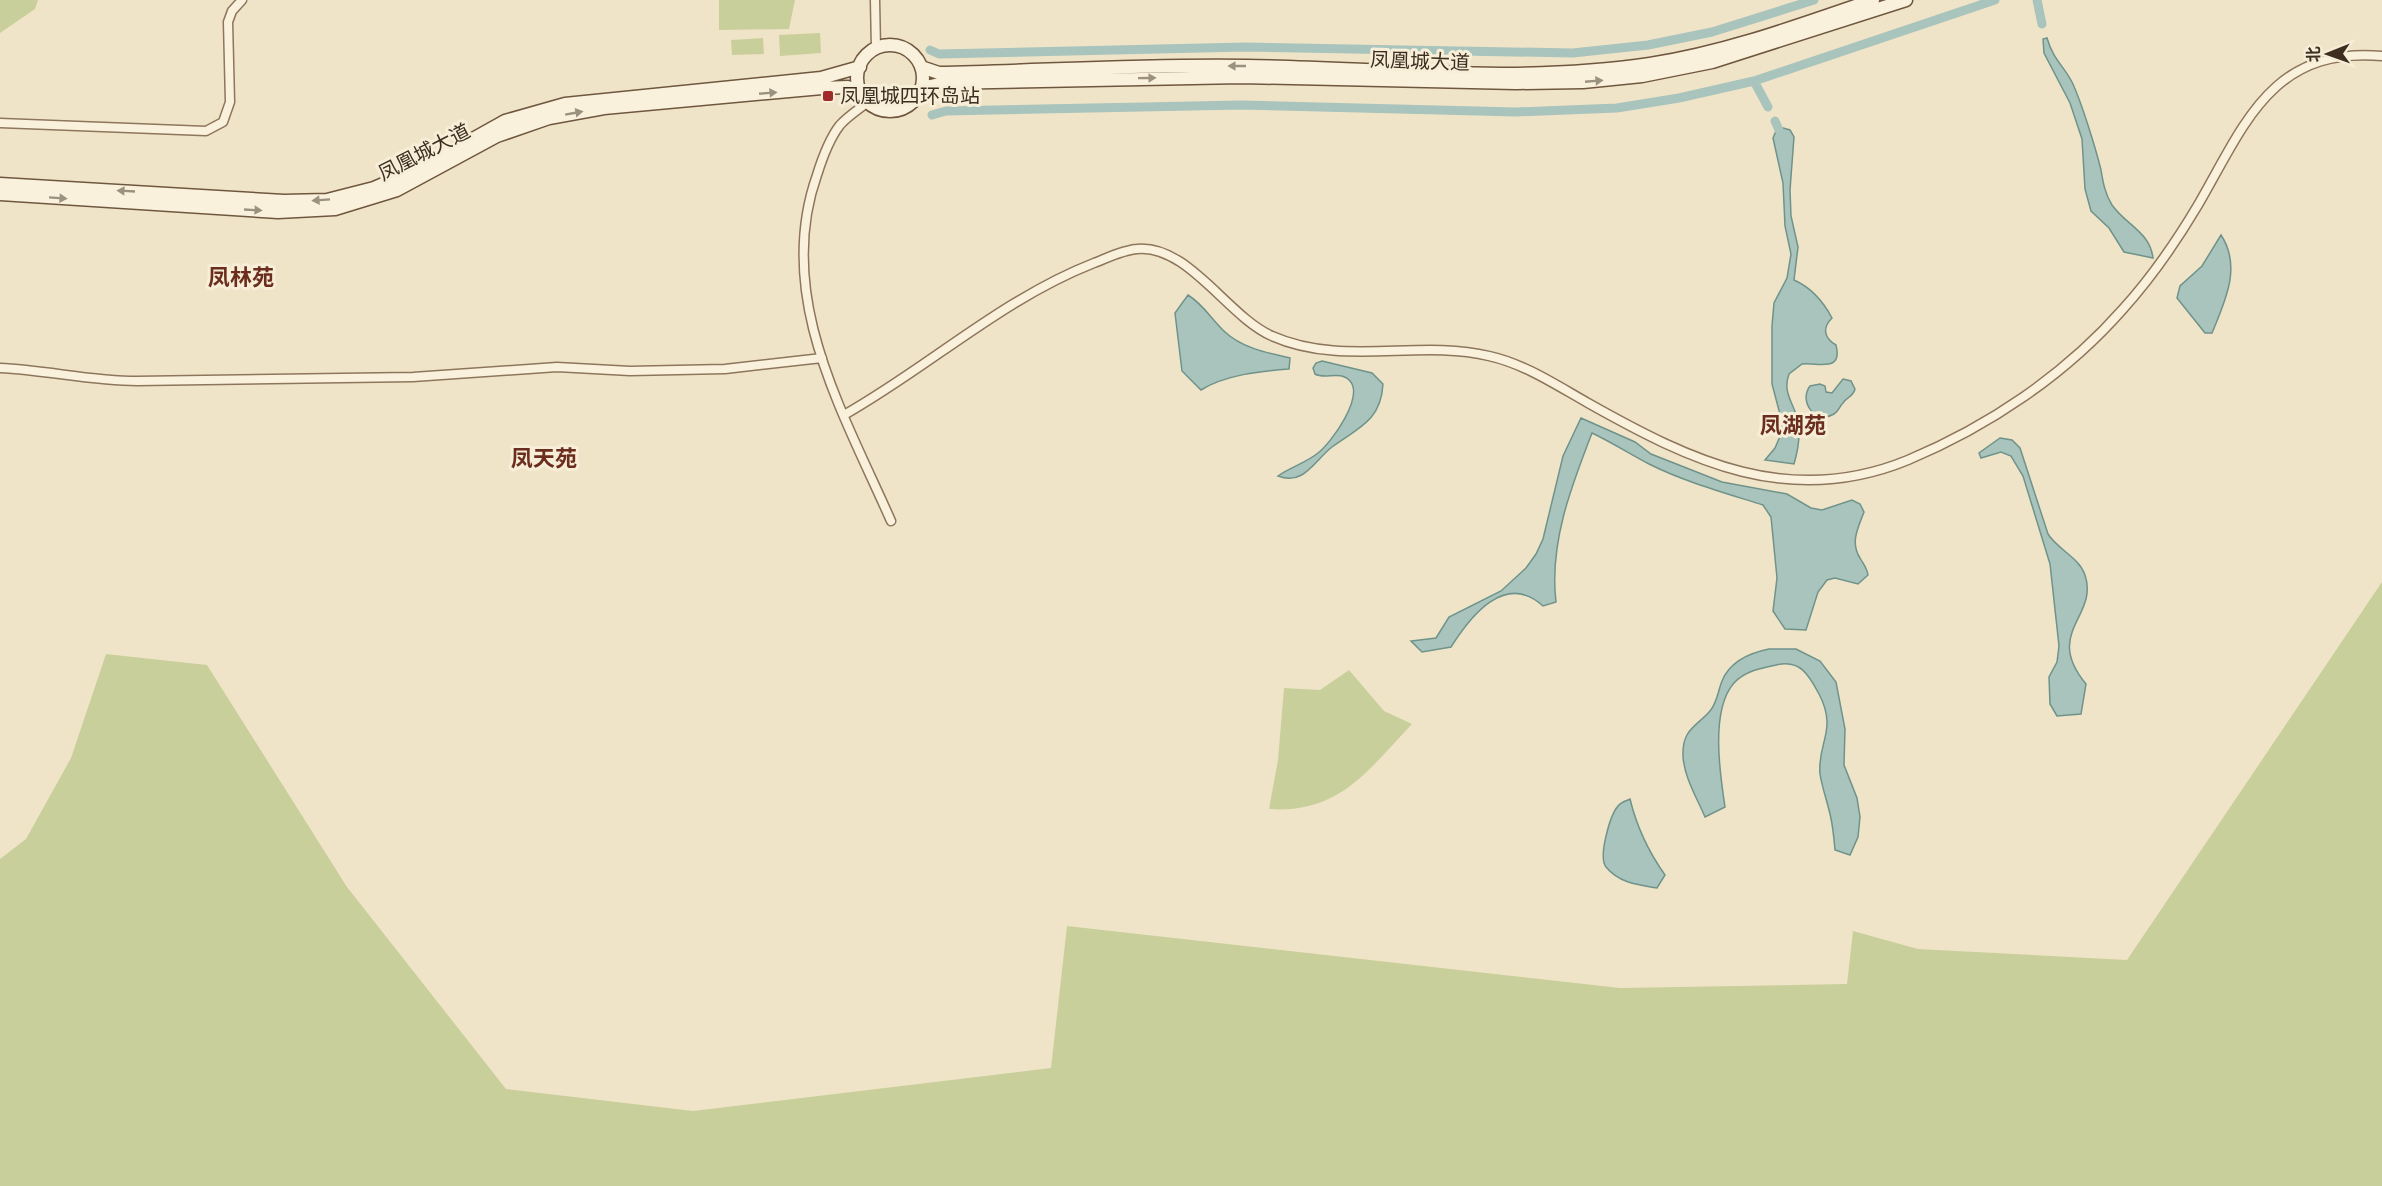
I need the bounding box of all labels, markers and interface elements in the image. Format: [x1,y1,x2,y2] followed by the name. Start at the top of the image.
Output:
[2298,24,2358,84] north arrow
[1370,46,1470,75] street label: 凤凰城大道
[2303,46,2323,62] text: 北
[1227,61,1246,71] one-way arrow
[1137,73,1156,83] one-way arrow
[1584,76,1603,86] one-way arrow
[840,83,980,108] place label: 凤凰城四环岛站
[759,88,778,98] one-way arrow
[821,89,835,103] marker: 凤凰城四环岛站
[565,108,584,117] one-way arrow
[374,118,474,185] street label: 凤凰城大道
[117,187,136,196] one-way arrow
[49,193,68,202] one-way arrow
[312,195,331,204] one-way arrow
[244,206,263,215] one-way arrow
[208,263,274,291] district label: 凤林苑
[1760,411,1826,439] district label: 凤湖苑
[511,444,577,472] district label: 凤天苑

